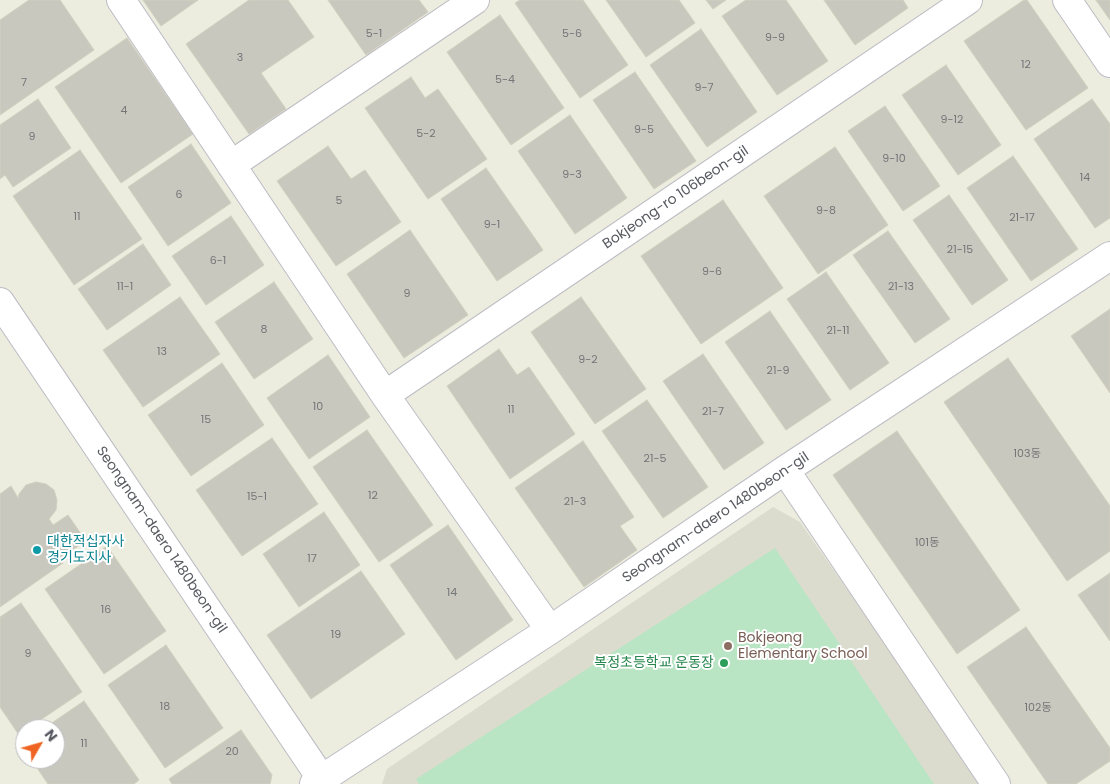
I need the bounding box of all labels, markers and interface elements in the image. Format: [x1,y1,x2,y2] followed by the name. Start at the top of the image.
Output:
[366,27,382,41] house number: 5-1
[562,27,582,41] house number: 5-6
[765,31,785,45] house number: 9-9
[237,51,243,65] house number: 3
[1021,58,1031,72] house number: 12
[495,73,515,87] house number: 5-4
[21,76,27,90] house number: 7
[695,81,713,95] house number: 9-7
[121,104,127,118] house number: 4
[941,113,963,127] house number: 9-12
[634,123,654,137] house number: 9-5
[416,127,436,141] house number: 5-2
[29,130,35,144] house number: 9
[600,143,752,253] street label: Bokjeong-ro 106beon-gil
[882,152,906,166] house number: 9-10
[562,168,582,182] house number: 9-3
[1080,171,1090,185] house number: 14
[176,188,182,202] house number: 6
[336,194,342,208] house number: 5
[816,204,836,218] house number: 9-8
[73,210,81,224] house number: 11
[1009,211,1035,225] house number: 21-17
[484,218,500,232] house number: 9-1
[947,243,973,257] house number: 21-15
[210,254,226,268] house number: 6-1
[702,265,722,279] house number: 9-6
[117,280,133,294] house number: 11-1
[888,280,914,294] house number: 21-13
[404,287,410,301] house number: 9
[261,323,267,337] house number: 8
[827,324,849,338] house number: 21-11
[157,345,167,359] house number: 13
[578,353,598,367] house number: 9-2
[767,364,789,378] house number: 21-9
[313,400,323,414] house number: 10
[507,403,515,417] house number: 11
[702,405,724,419] house number: 21-7
[201,413,211,427] house number: 15
[92,444,230,636] street label: Seongnam-daero 1480beon-gil
[1013,447,1041,461] house number: 103동
[620,449,812,587] street label: Seongnam-daero 1480beon-gil
[644,452,666,466] house number: 21-5
[368,489,378,503] house number: 12
[247,490,267,504] house number: 15-1
[564,495,586,509] house number: 21-3
[47,534,124,566] place label: 대한적십자사 경기도지사
[915,536,939,550] house number: 101동
[31,544,43,556] marker: 대한적십자사 경기도지사
[307,552,317,566] house number: 17
[447,586,457,600] house number: 14
[101,603,111,617] house number: 16
[331,628,341,642] house number: 19
[738,630,868,662] place label: Bokjeong Elementary School
[722,640,734,652] marker: Bokjeong Elementary School
[25,647,31,661] house number: 9
[594,655,714,671] place label: 복정초등학교 운동장
[718,657,730,669] marker: 복정초등학교 운동장
[160,700,170,714] house number: 18
[1025,701,1051,715] house number: 102동
[15,719,65,769] north arrow
[40,725,62,746] text: N
[80,737,88,751] house number: 11
[225,745,239,759] house number: 20

